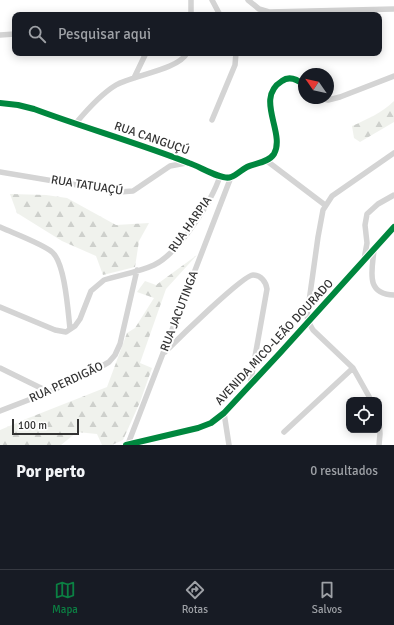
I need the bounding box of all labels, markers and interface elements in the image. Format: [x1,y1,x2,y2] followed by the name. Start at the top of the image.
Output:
[12,12,382,56] search box
[26,23,48,45] icon: search
[58,25,151,43] text: Pesquisar aqui
[298,68,334,104] north arrow
[112,119,191,158] street label: RUA CANGUÇÚ
[50,172,124,199] street label: RUA TATUAÇÚ
[166,193,216,255] street label: RUA HARPIA
[157,268,202,354] street label: RUA JACUTINGA
[212,276,337,408] street label: AVENIDA MICO-LEÃO DOURADO
[27,359,106,406] street label: RUA PERDIGÃO
[346,397,382,433] map controls
[346,397,382,433] button: locate
[12,417,79,436] scale bar
[18,419,47,432] text: 100 m
[16,461,85,482] text: Por perto
[310,463,378,479] text: 0 resultados
[52,579,78,616] tab: Mapa
[182,579,208,616] tab: Rotas
[312,579,342,616] tab: Salvos

